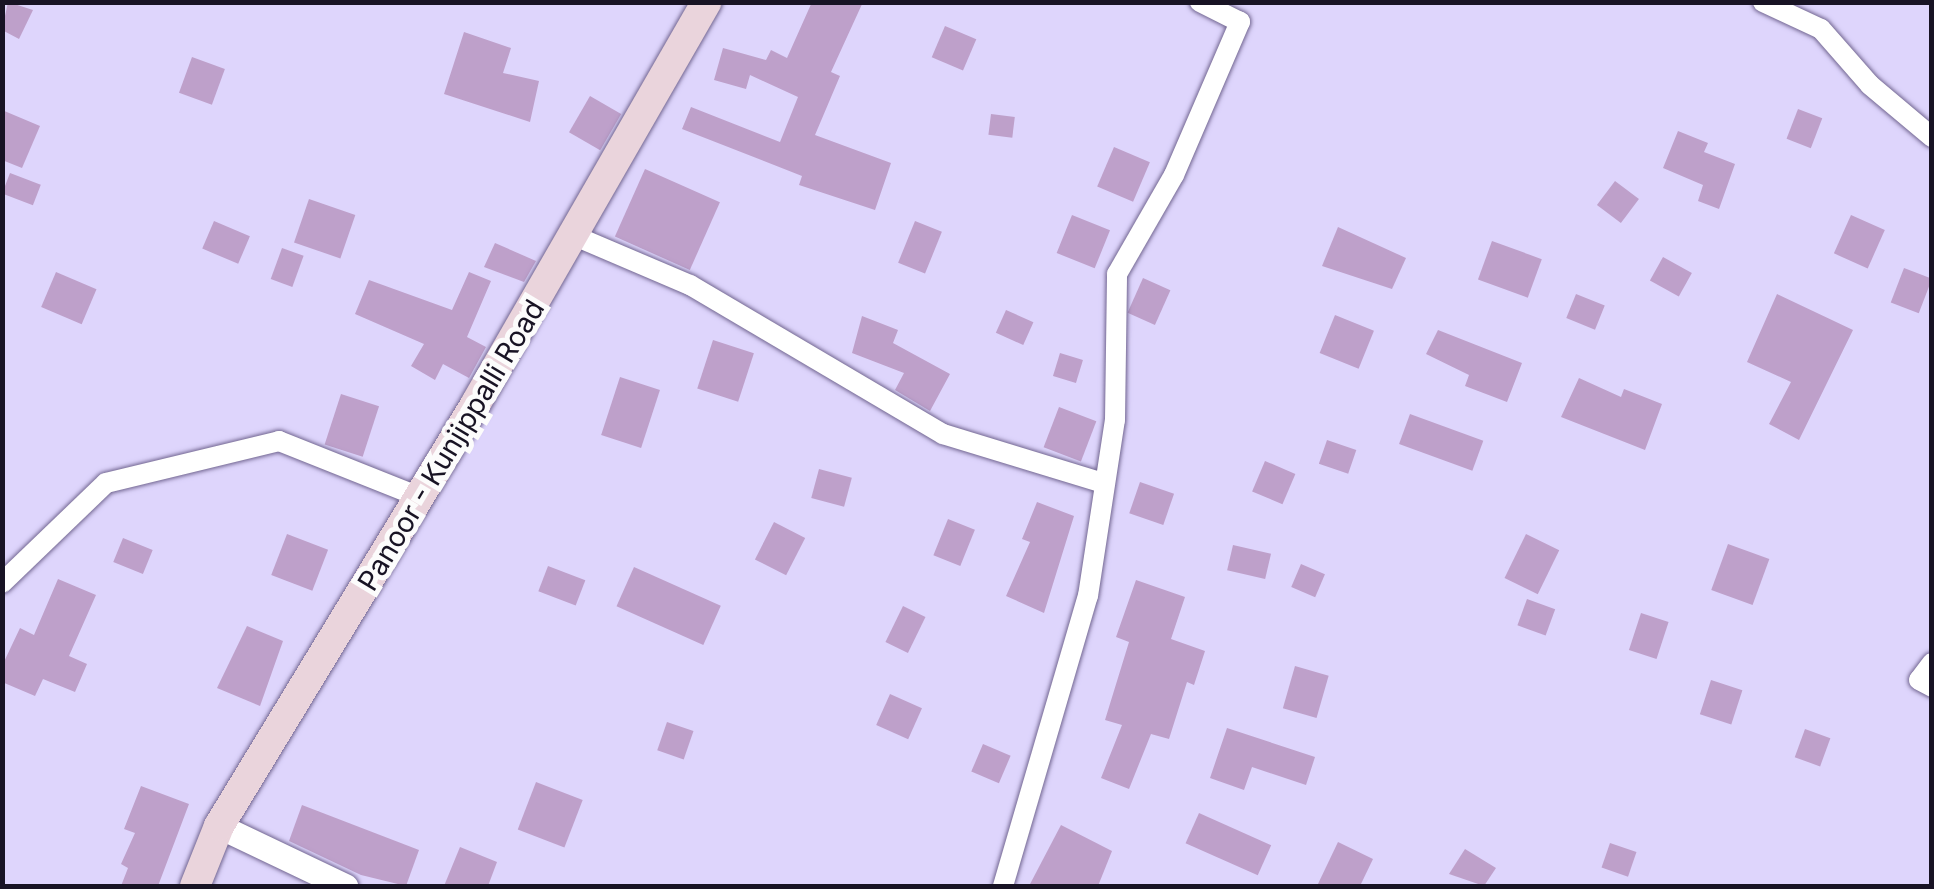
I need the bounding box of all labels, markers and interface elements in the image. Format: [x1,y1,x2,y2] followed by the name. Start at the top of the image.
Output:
[351,293,551,597] street label: Panoor - Kunjippalli Road

